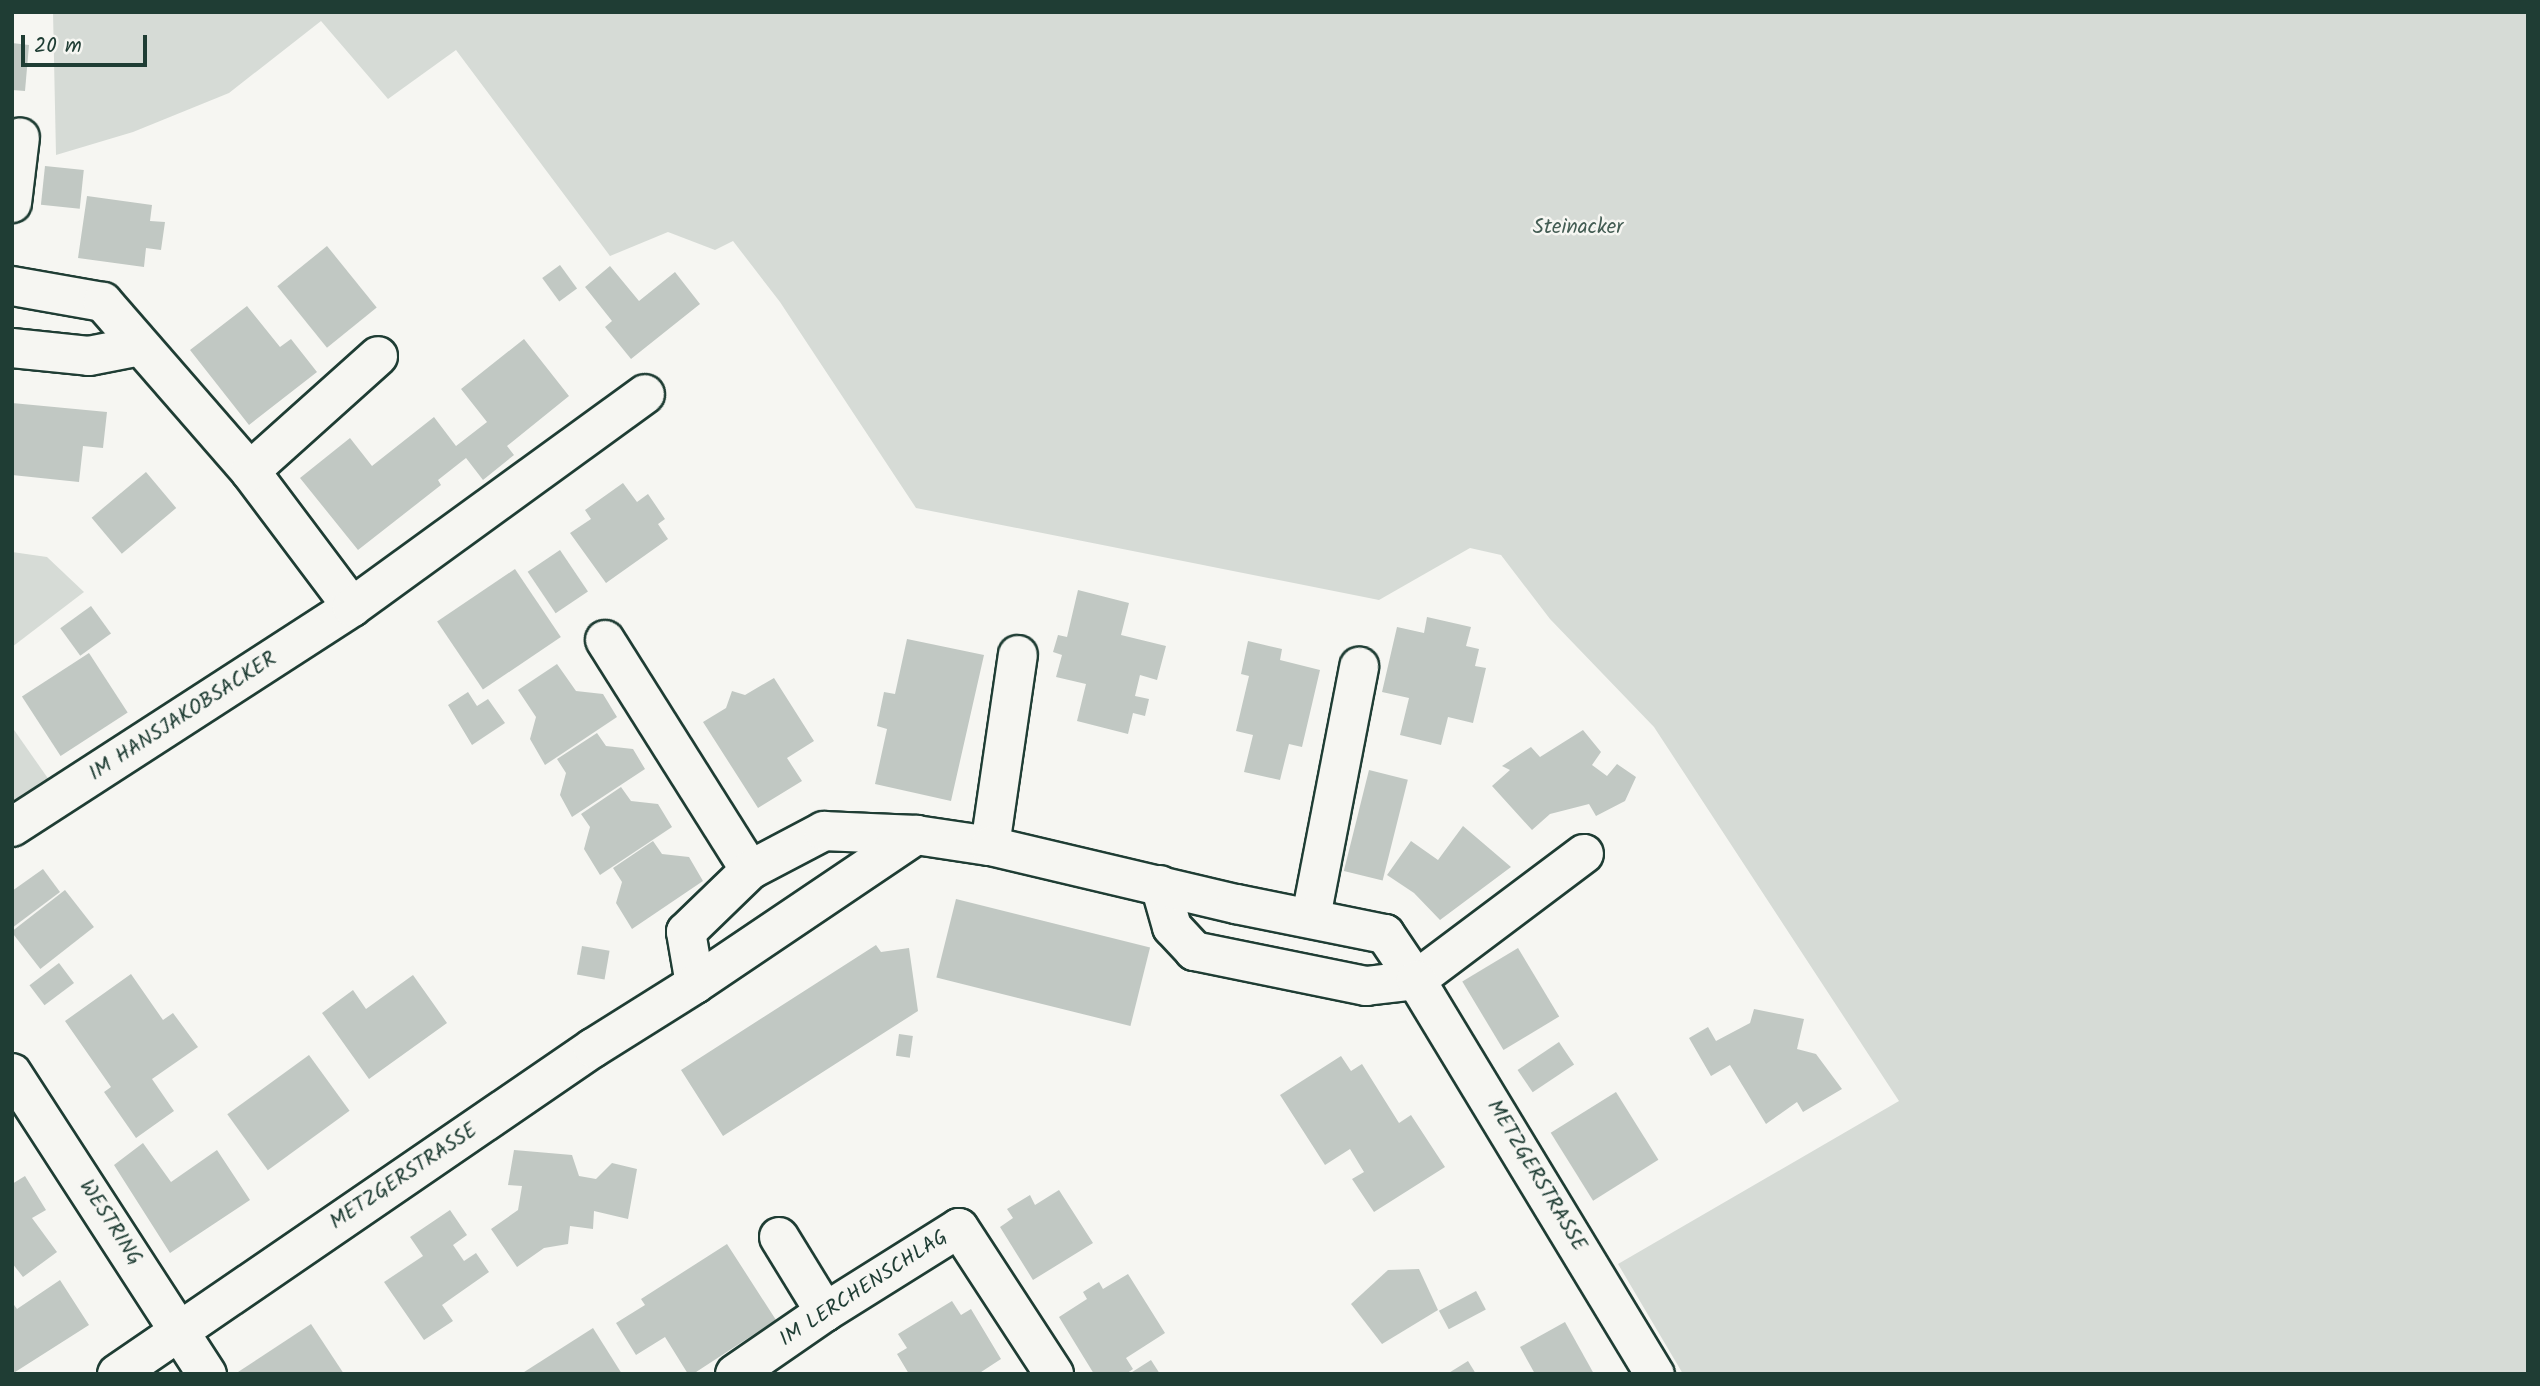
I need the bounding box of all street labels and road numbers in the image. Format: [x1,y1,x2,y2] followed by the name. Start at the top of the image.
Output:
[85,647,281,787] street label: IM HANSJAKOBSACKER
[1481,1096,1591,1256] street label: METZGERSTRASSE
[325,1118,483,1236] street label: METZGERSTRASSE
[73,1175,147,1271] street label: WESTRING
[775,1225,953,1353] street label: IM LERCHENSCHLAG

